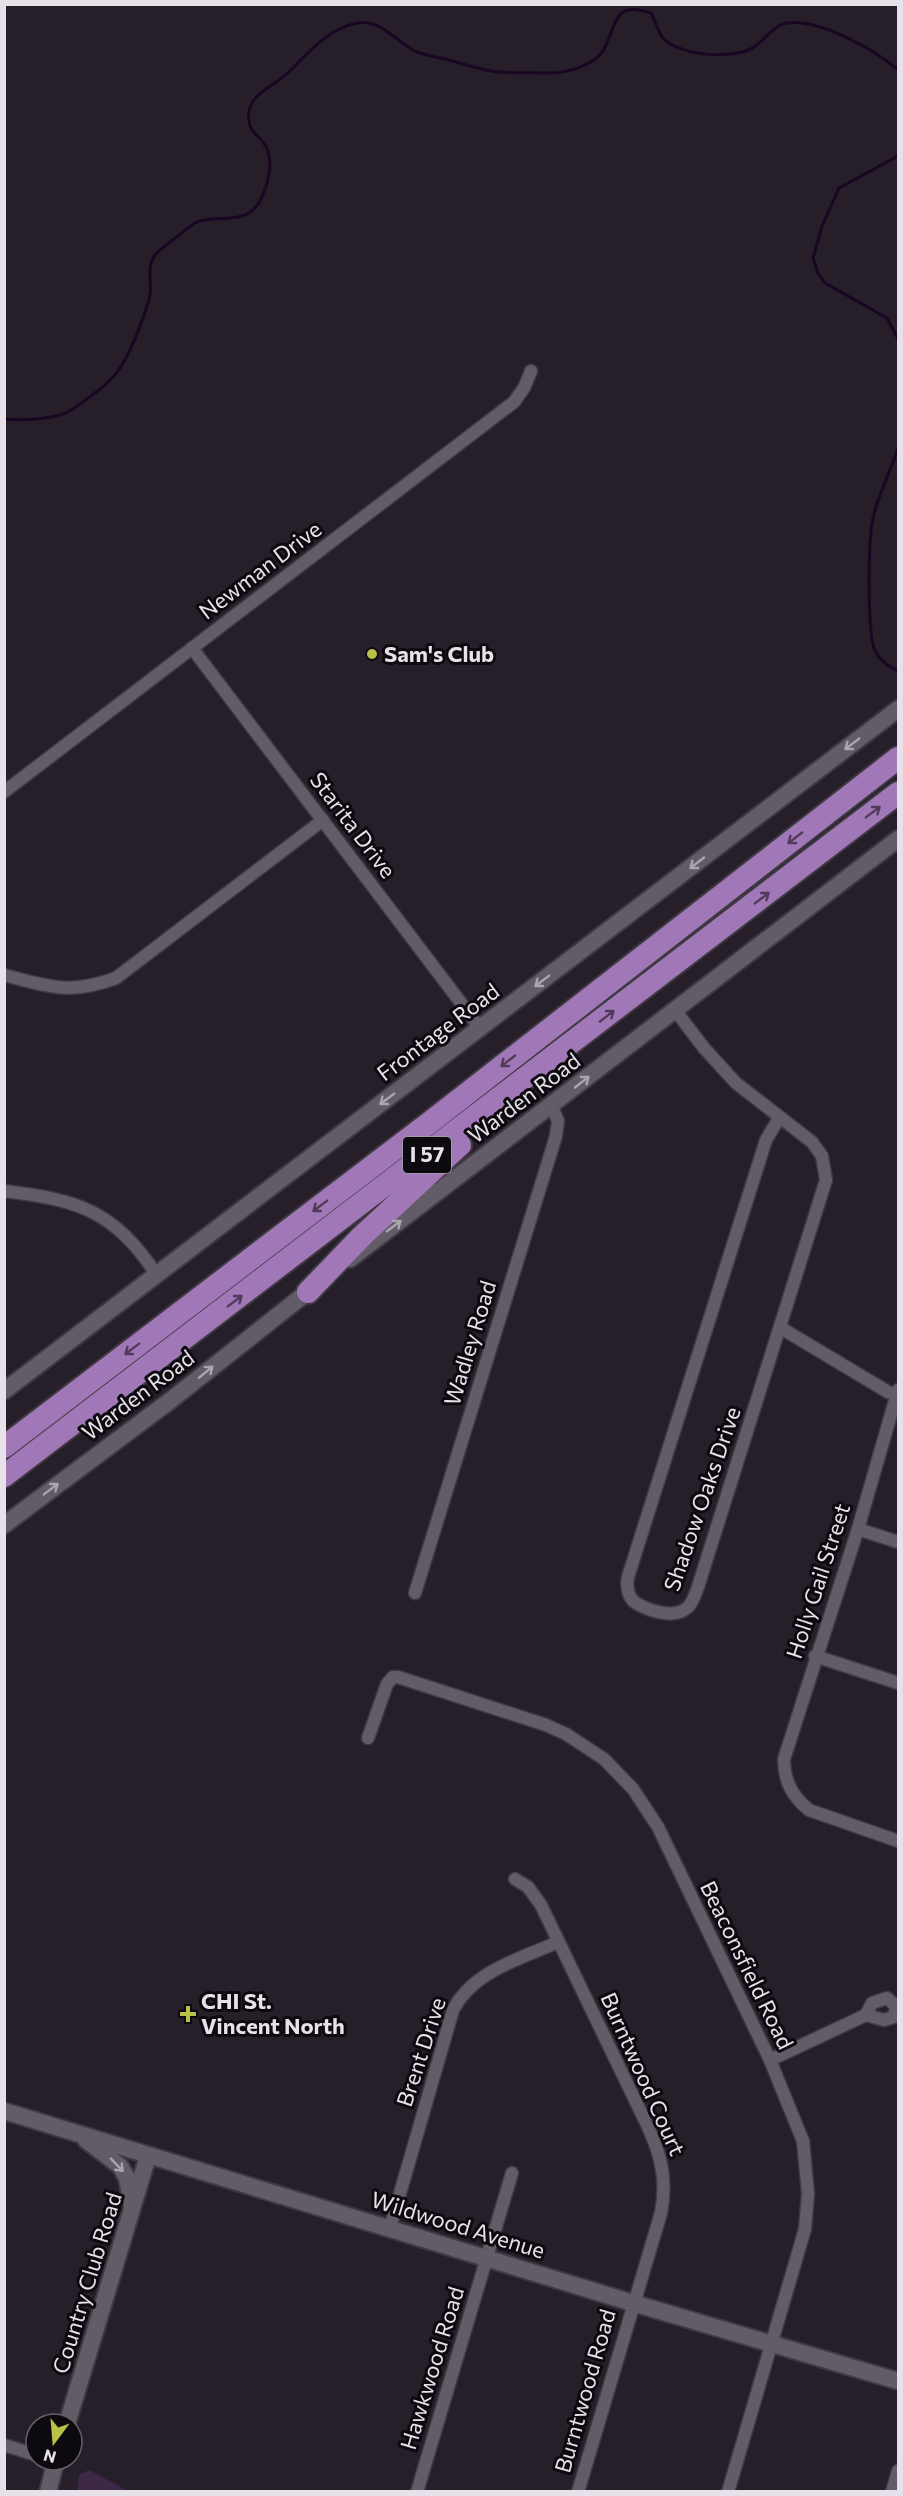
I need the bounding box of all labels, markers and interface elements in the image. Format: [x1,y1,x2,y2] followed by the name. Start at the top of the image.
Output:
[193,515,326,624] street label: Newman Drive
[384,640,494,667] place label: Sam's Club
[365,647,379,661] marker: Sam's Club
[844,738,860,751] one-way arrow
[305,766,402,883] street label: Starita Drive
[865,806,881,819] one-way arrow
[787,832,803,845] one-way arrow
[689,856,705,869] one-way arrow
[753,891,769,904] one-way arrow
[534,974,550,987] one-way arrow
[371,977,504,1086] street label: Frontage Road
[599,1010,615,1023] one-way arrow
[462,1047,585,1149] street label: Warden Road
[500,1055,516,1068] one-way arrow
[573,1076,589,1089] one-way arrow
[379,1093,395,1105] one-way arrow
[403,1137,451,1173] road number: I 57
[313,1199,329,1212] one-way arrow
[385,1220,401,1233] one-way arrow
[438,1277,501,1409] street label: Wadley Road
[227,1294,243,1307] one-way arrow
[124,1343,140,1356] one-way arrow
[76,1344,199,1446] street label: Warden Road
[198,1365,214,1378] one-way arrow
[657,1403,746,1595] street label: Shadow Oaks Drive
[43,1483,59,1496] one-way arrow
[780,1500,855,1662] street label: Holly Gail Street
[695,1876,800,2053] street label: Beaconsfield Road
[201,1987,345,2039] place label: CHI St. Vincent North
[595,1988,692,2160] street label: Burntwood Court
[390,1994,451,2110] street label: Brent Drive
[179,2005,197,2023] marker: CHI St. Vincent North
[110,2158,124,2173] one-way arrow
[368,2185,548,2264] street label: Wildwood Avenue
[46,2189,127,2377] street label: Country Club Road
[394,2283,469,2453] street label: Hawkwood Road
[548,2306,621,2476] street label: Burntwood Road
[24,2412,84,2472] north arrow
[41,2446,58,2468] text: N

